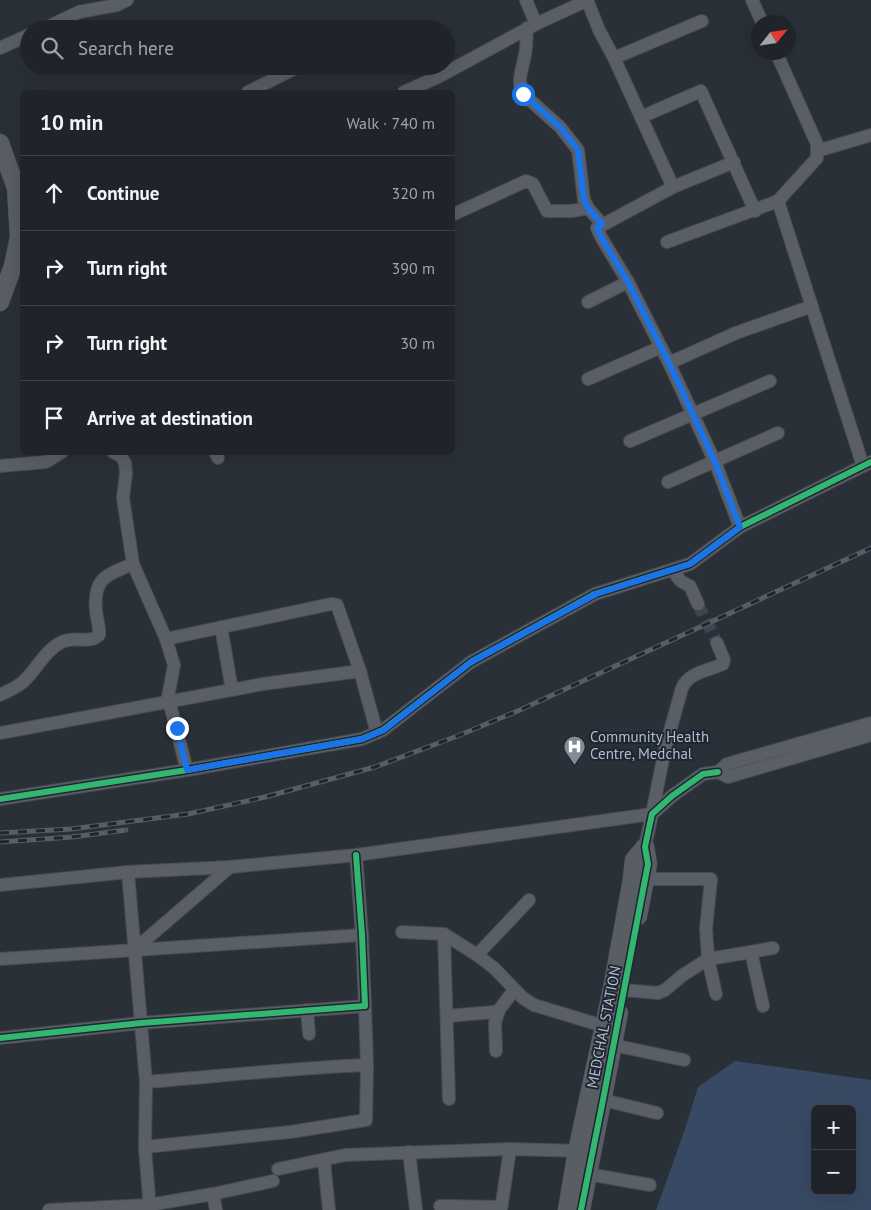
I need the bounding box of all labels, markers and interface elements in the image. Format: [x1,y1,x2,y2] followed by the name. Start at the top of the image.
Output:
[751,15,796,60] north arrow
[20,20,455,75] search box
[38,34,66,62] icon: search
[78,36,174,60] text: Search here
[512,83,535,106] route start
[40,109,103,136] text: 10 min
[346,113,435,133] text: Walk · 740 m
[40,179,68,207] icon: ahead
[87,181,159,205] text: Continue
[392,183,435,203] text: 320 m
[40,254,68,282] icon: right
[87,256,167,280] text: Turn right
[392,258,435,278] text: 390 m
[40,329,68,357] icon: right
[87,331,167,355] text: Turn right
[400,333,435,353] text: 30 m
[40,404,68,432] icon: arrive
[87,406,253,430] text: Arrive at destination
[166,717,189,740] route end
[590,727,709,763] place label: Community Health Centre, Medchal
[562,734,586,765] hospital icon: Community Health Centre, Medchal
[582,964,625,1090] street label: MEDCHAL STATION
[811,1105,856,1195] map controls
[811,1105,856,1150] button: +
[811,1150,856,1195] button: −

